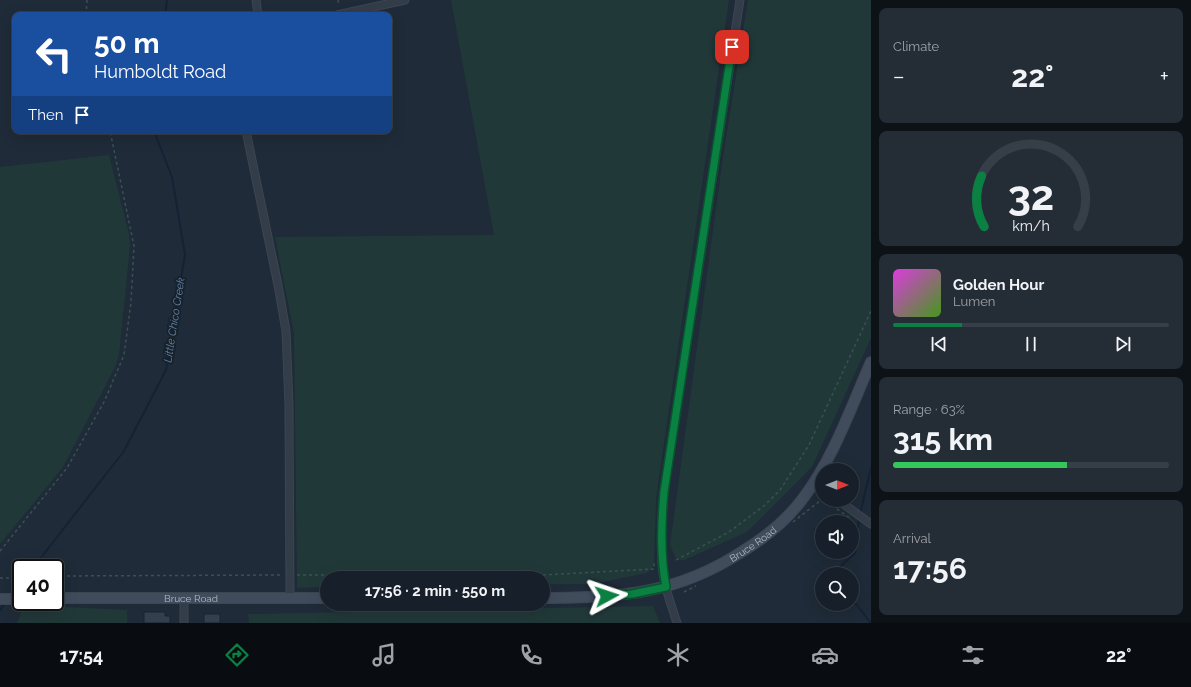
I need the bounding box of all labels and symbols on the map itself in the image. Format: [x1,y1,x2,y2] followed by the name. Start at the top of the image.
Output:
[715,30,749,64] pin
[161,276,188,364] water label: Little Chico Creek
[815,463,859,507] north arrow
[728,524,779,564] street label: Bruce Road
[12,559,64,611] speed limit sign: 40
[586,575,628,617] position arrow
[164,593,218,604] street label: Bruce Road

